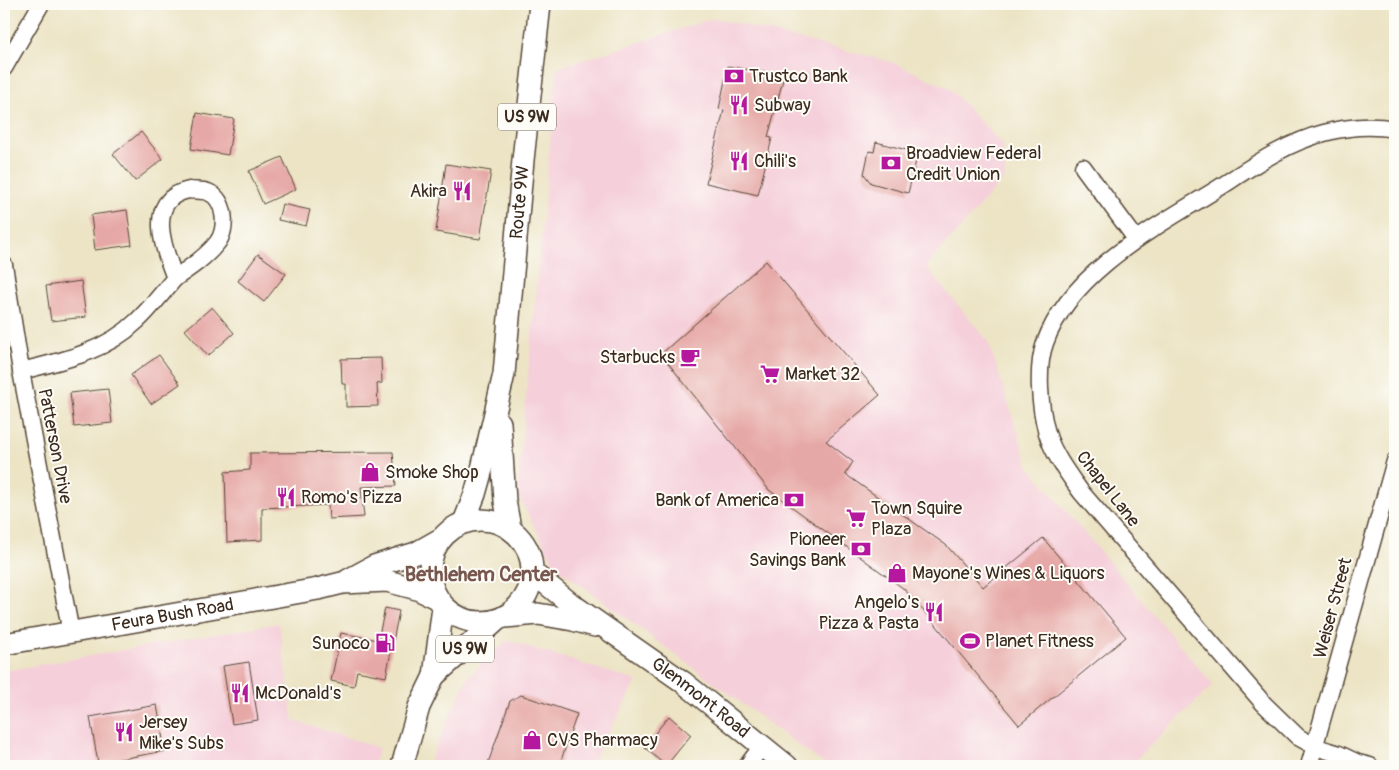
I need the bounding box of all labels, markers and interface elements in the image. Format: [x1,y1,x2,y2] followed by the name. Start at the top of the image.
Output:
[723,65,745,87] bank icon: Trustco Bank
[749,65,848,88] place label: Trustco Bank
[728,94,750,116] restaurant icon: Subway
[754,94,811,117] place label: Subway
[498,104,556,130] road number: US 9W
[906,142,1041,186] place label: Broadview Federal Credit Union
[728,150,750,172] restaurant icon: Chili's
[754,150,796,173] place label: Chili's
[880,152,902,174] bank icon: Broadview Federal Credit Union
[505,164,534,240] street label: Route 9W
[410,180,447,203] place label: Akira
[451,180,473,202] restaurant icon: Akira
[600,346,675,369] place label: Starbucks
[679,346,701,368] cafe icon: Starbucks
[759,363,781,385] supermarket icon: Market 32
[785,363,860,386] place label: Market 32
[33,386,77,506] street label: Patterson Drive
[1071,446,1145,532] street label: Chapel Lane
[359,461,381,483] shop icon: Smoke Shop
[385,461,479,484] place label: Smoke Shop
[275,486,297,508] restaurant icon: Romo's Pizza
[301,486,402,509] place label: Romo's Pizza
[655,489,779,512] place label: Bank of America
[783,489,805,511] bank icon: Bank of America
[871,497,962,541] place label: Town Squire Plaza
[845,507,867,529] supermarket icon: Town Squire Plaza
[749,528,847,572] place label: Pioneer Savings Bank
[850,538,872,560] bank icon: Pioneer Savings Bank
[1308,554,1358,661] street label: Weiser Street
[405,562,558,587] district label: Bethlehem Center
[886,562,908,584] shop icon: Mayone's Wines & Liquors
[912,562,1105,585] place label: Mayone's Wines & Liquors
[818,591,919,635] place label: Angelo's Pizza & Pasta
[109,592,235,637] street label: Feura Bush Road
[923,601,945,623] restaurant icon: Angelo's Pizza & Pasta
[959,630,981,652] sports icon: Planet Fitness
[985,630,1094,653] place label: Planet Fitness
[311,632,370,655] place label: Sunoco
[374,632,396,654] fuel station icon: Sunoco
[436,636,494,662] road number: US 9W
[647,652,755,743] street label: Glenmont Road
[229,682,251,704] restaurant icon: McDonald's
[255,682,341,705] place label: McDonald's
[139,711,224,755] place label: Jersey Mike's Subs
[113,721,135,743] restaurant icon: Jersey Mike's Subs
[521,729,543,751] shop icon: CVS Pharmacy
[547,729,658,752] place label: CVS Pharmacy

